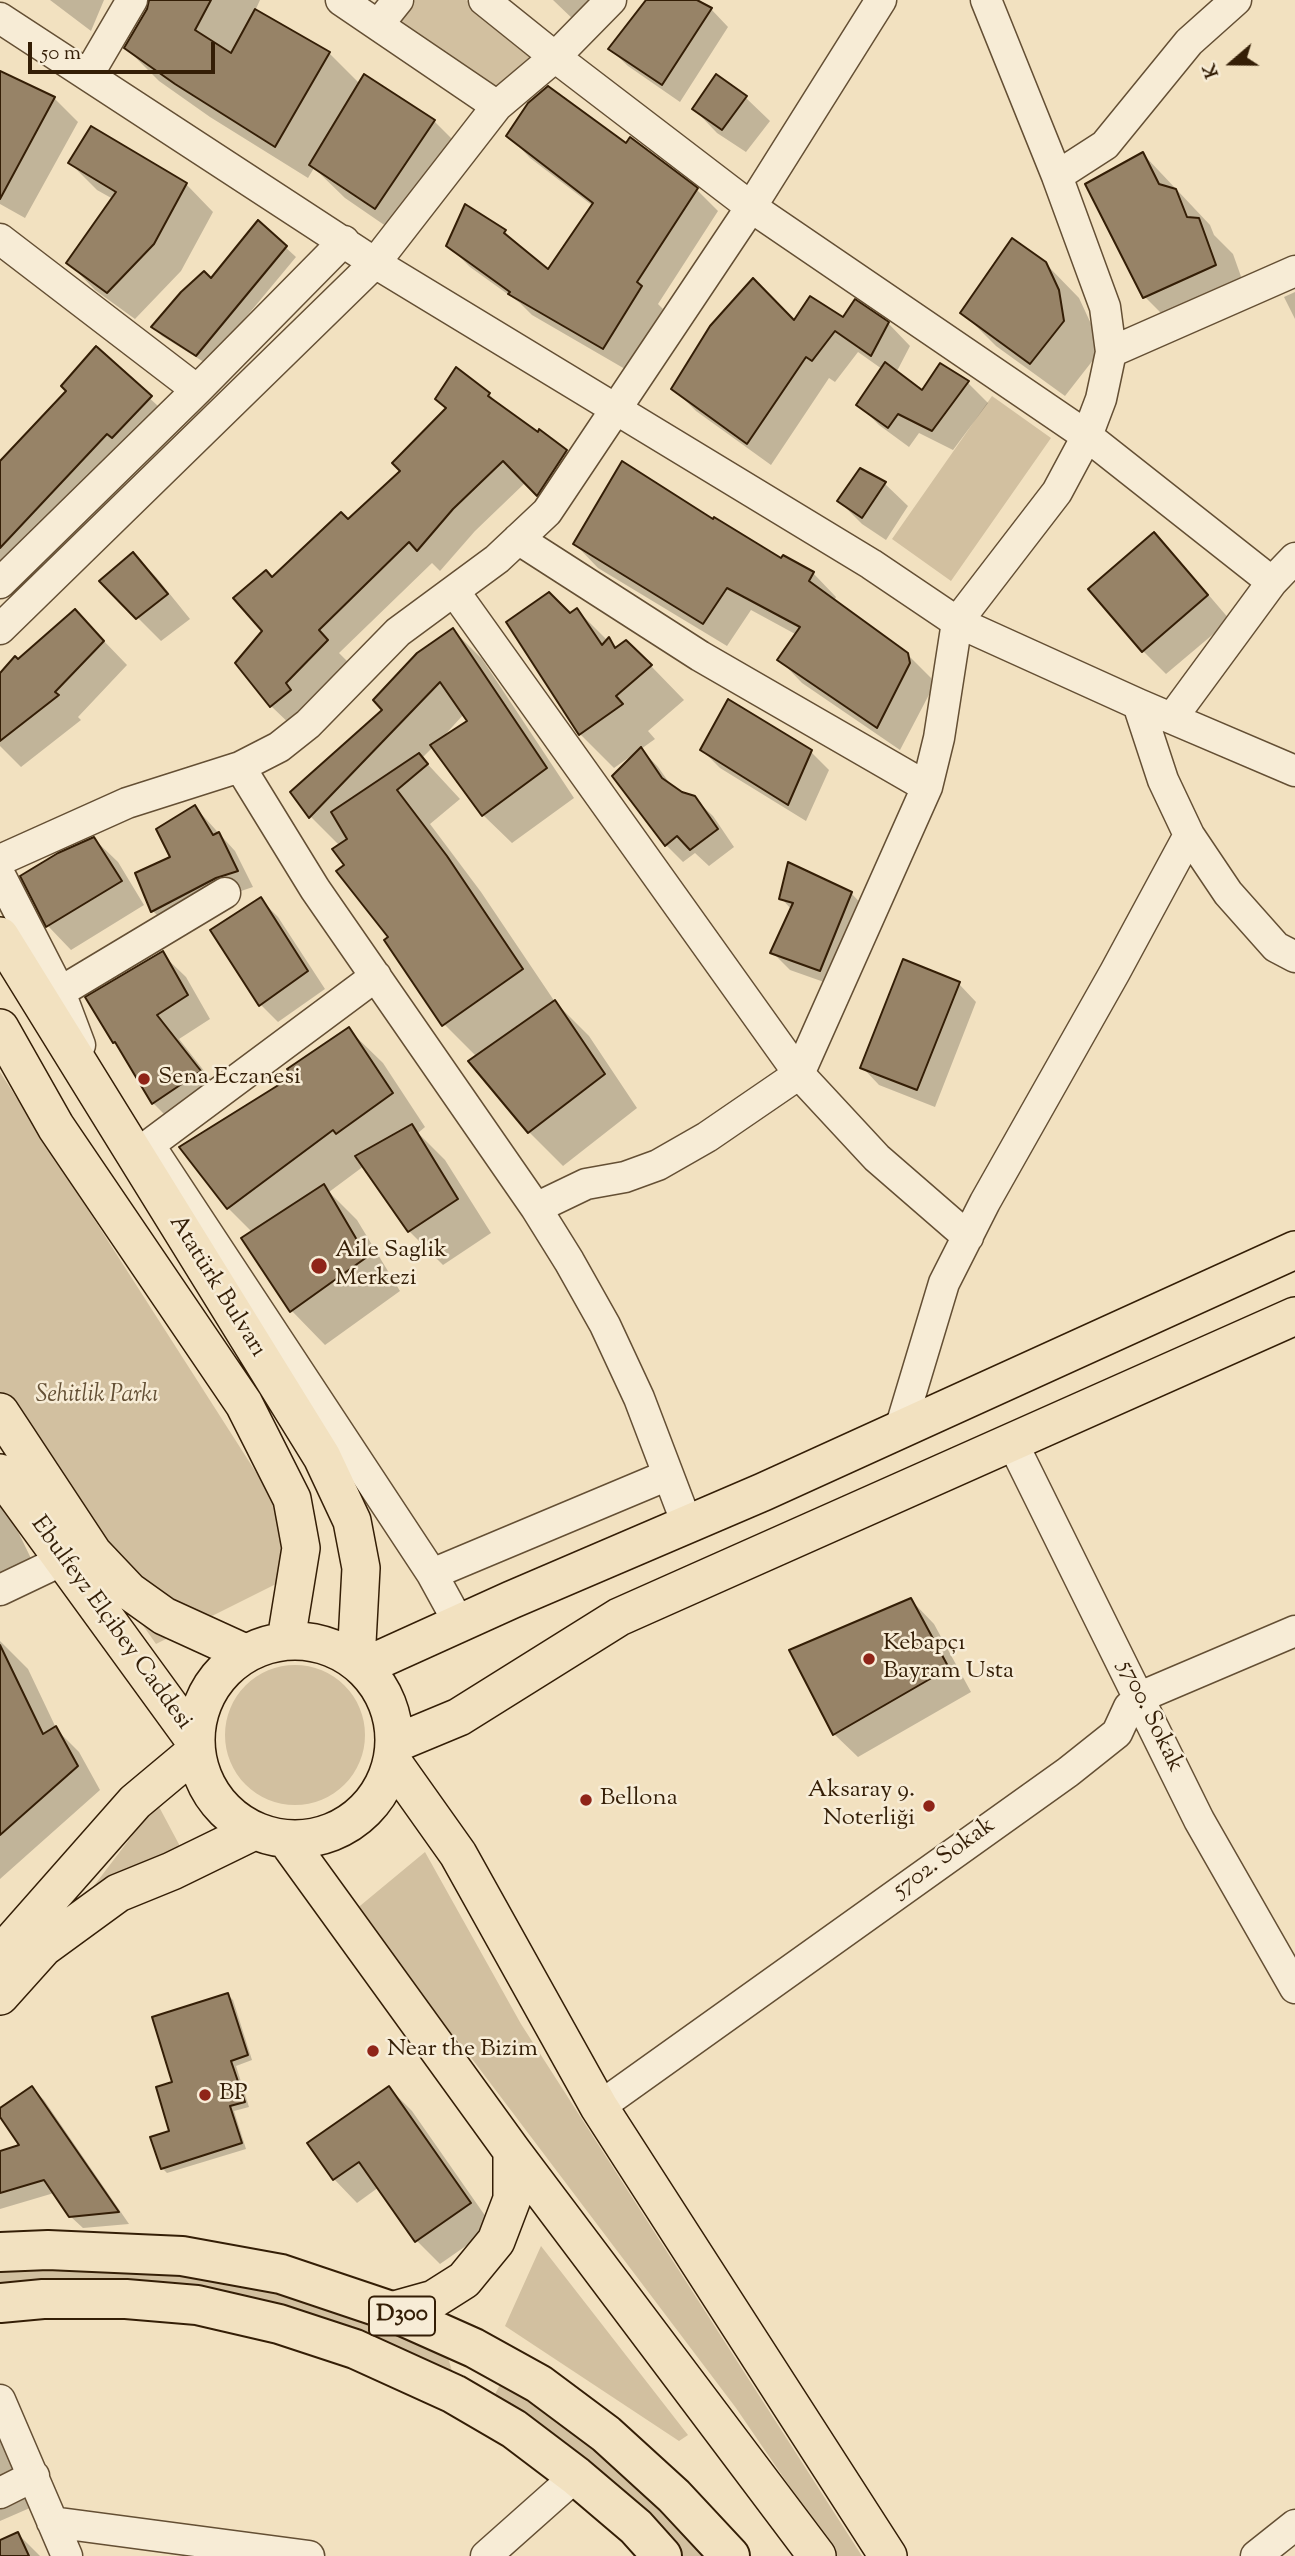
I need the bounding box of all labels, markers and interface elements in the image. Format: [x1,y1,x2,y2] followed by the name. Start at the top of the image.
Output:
[32,28,219,72] scale bar
[1197,28,1267,98] north arrow
[41,39,81,69] text: 50 m
[1197,59,1227,81] text: K
[158,1065,301,1093] place label: Sena Eczanesi
[136,1071,152,1087] marker: Sena Eczanesi
[161,1211,271,1363] street label: Atatürk Bulvarı
[335,1238,447,1294] place label: Aile Saglik Merkezi
[309,1256,329,1276] marker: Aile Saglik Merkezi
[36,1383,158,1411] park label: Sehitlik Parkı
[23,1512,197,1736] street label: Ebulfeyz Elçibey Caddesi
[883,1631,1014,1687] place label: Kebapçı Bayram Usta
[861,1651,877,1667] marker: Kebapçı Bayram Usta
[1110,1657,1188,1777] street label: 5700. Sokak
[808,1778,915,1834] place label: Aksaray 9. Noterliği
[600,1786,678,1814] place label: Bellona
[578,1792,594,1808] marker: Bellona
[921,1798,937,1814] marker: Aksaray 9. Noterliği
[888,1812,1002,1906] street label: 5702. Sokak
[387,2037,538,2065] place label: Near the Bizim
[365,2043,381,2059] marker: Near the Bizim
[219,2081,248,2109] place label: BP
[197,2087,213,2103] marker: BP
[369,2296,435,2336] road number: D300

